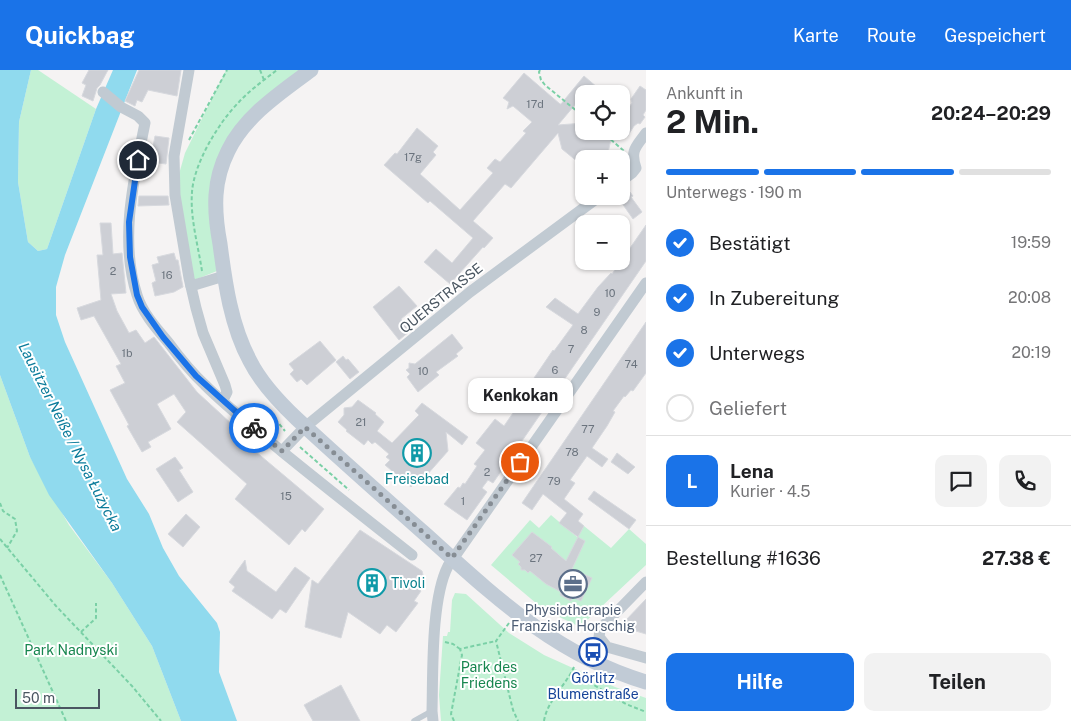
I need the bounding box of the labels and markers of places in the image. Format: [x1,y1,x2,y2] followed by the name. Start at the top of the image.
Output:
[117,139,159,181] pin
[468,377,572,412] callout: Kenkokan
[402,438,432,468] building icon: Freisebad
[499,441,541,483] pin
[385,471,449,487] place label: Freisebad
[357,568,387,598] building icon: Tivoli
[558,569,588,599] office icon: Physiotherapie Franziska Horschig
[391,575,425,591] place label: Tivoli
[511,602,635,634] place label: Physiotherapie Franziska Horschig
[578,637,608,667] bus stop icon: Görlitz Blumenstraße
[547,670,639,702] place label: Görlitz Blumenstraße

